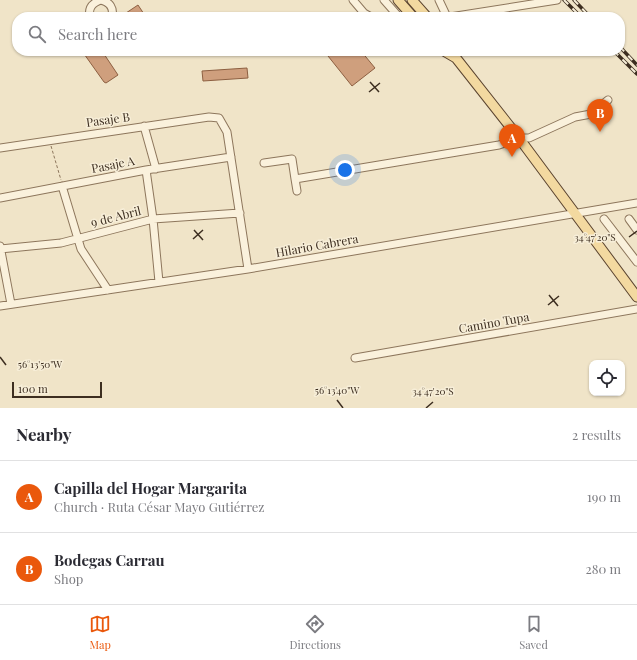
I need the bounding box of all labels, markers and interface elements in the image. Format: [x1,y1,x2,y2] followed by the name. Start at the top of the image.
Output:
[12,12,625,56] search box
[26,23,48,45] icon: search
[58,24,137,44] text: Search here
[587,99,613,132] pin: B
[85,108,131,130] street label: Pasaje B
[499,124,525,157] pin: A
[90,152,136,176] street label: Pasaje A
[335,160,355,180] your location
[89,202,143,230] street label: 9 de Abril
[274,230,360,260] street label: Hilario Cabrera
[574,230,616,244] text: 34°47'20"S
[457,308,530,336] street label: Camino Tupa
[18,357,63,371] text: 56°13'50"W
[589,360,625,396] map controls
[589,360,625,396] button: locate
[12,380,102,399] scale bar
[18,381,48,396] text: 100 m
[315,383,360,397] text: 56°13'40"W
[412,384,454,398] text: 34°47'20"S
[16,423,71,445] text: Nearby
[572,426,621,443] text: 2 results
[54,478,247,498] text: Capilla del Hogar Margarita
[25,488,33,505] text: A
[587,488,621,505] text: 190 m
[54,498,264,515] text: Church · Ruta César Mayo Gutiérrez
[54,550,165,570] text: Bodegas Carrau
[25,560,33,577] text: B
[585,560,621,577] text: 280 m
[54,570,83,587] text: Shop
[89,613,111,652] tab: Map
[289,613,341,652] tab: Directions
[519,613,548,652] tab: Saved

